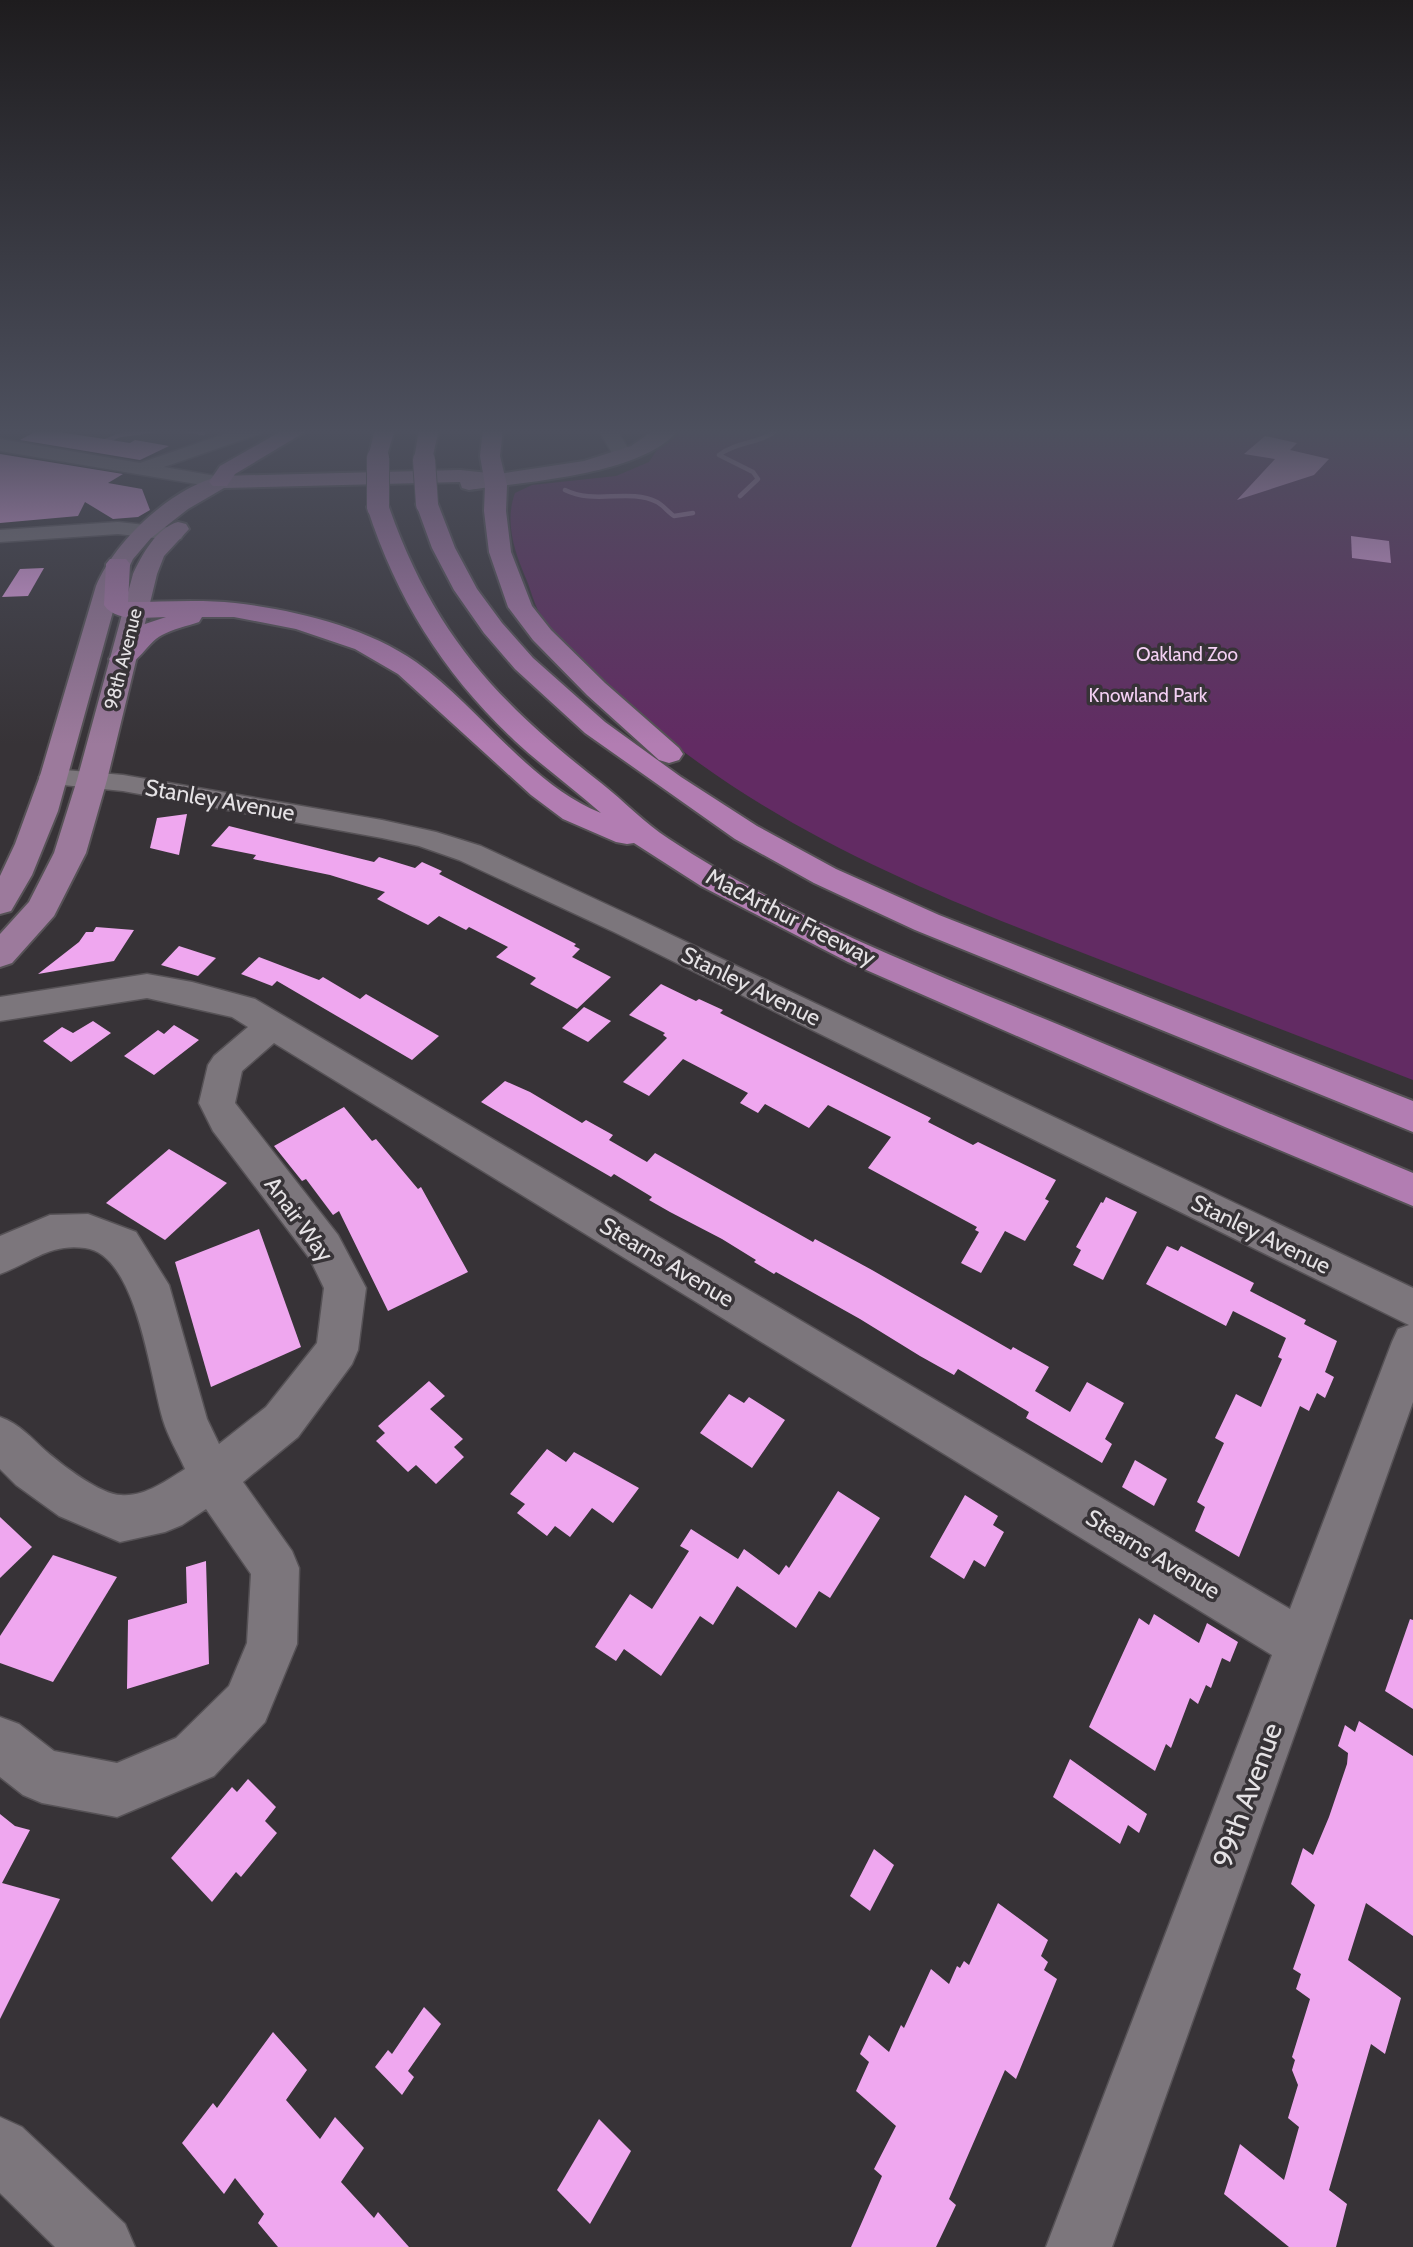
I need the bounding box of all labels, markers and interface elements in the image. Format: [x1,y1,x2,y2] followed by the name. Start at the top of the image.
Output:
[99,606,147,712] street label: 98th Avenue
[1136,643,1238,666] park label: Oakland Zoo
[1089,684,1208,707] park label: Knowland Park
[143,773,297,827] street label: Stanley Avenue
[702,862,881,972] street label: MacArthur Freeway
[677,940,825,1032] street label: Stanley Avenue
[259,1171,339,1267] street label: Anair Way
[1187,1188,1335,1280] street label: Stanley Avenue
[595,1211,739,1313] street label: Stearns Avenue
[1081,1503,1225,1605] street label: Stearns Avenue
[1205,1718,1289,1872] street label: 99th Avenue

